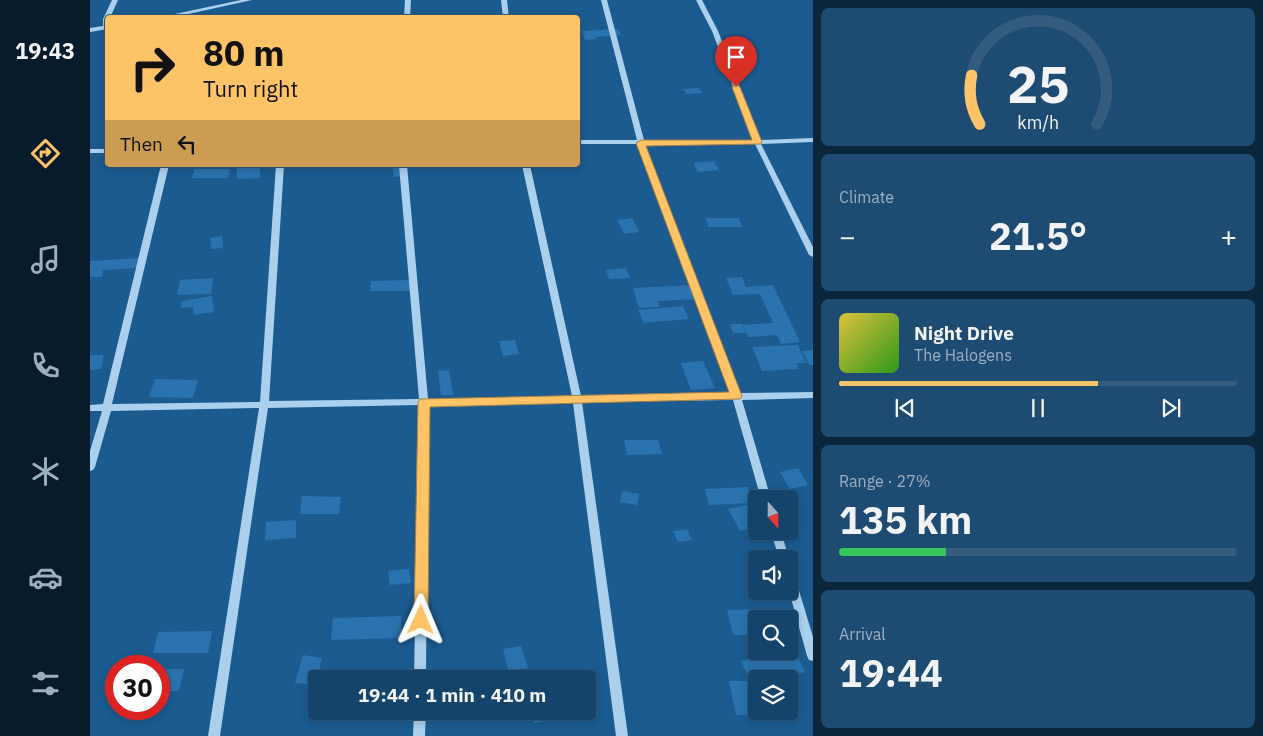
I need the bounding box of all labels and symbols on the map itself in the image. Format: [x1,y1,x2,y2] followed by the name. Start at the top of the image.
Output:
[715,36,757,87] pin
[748,490,798,540] north arrow
[394,593,446,645] position arrow
[105,655,170,720] speed limit sign: 30

